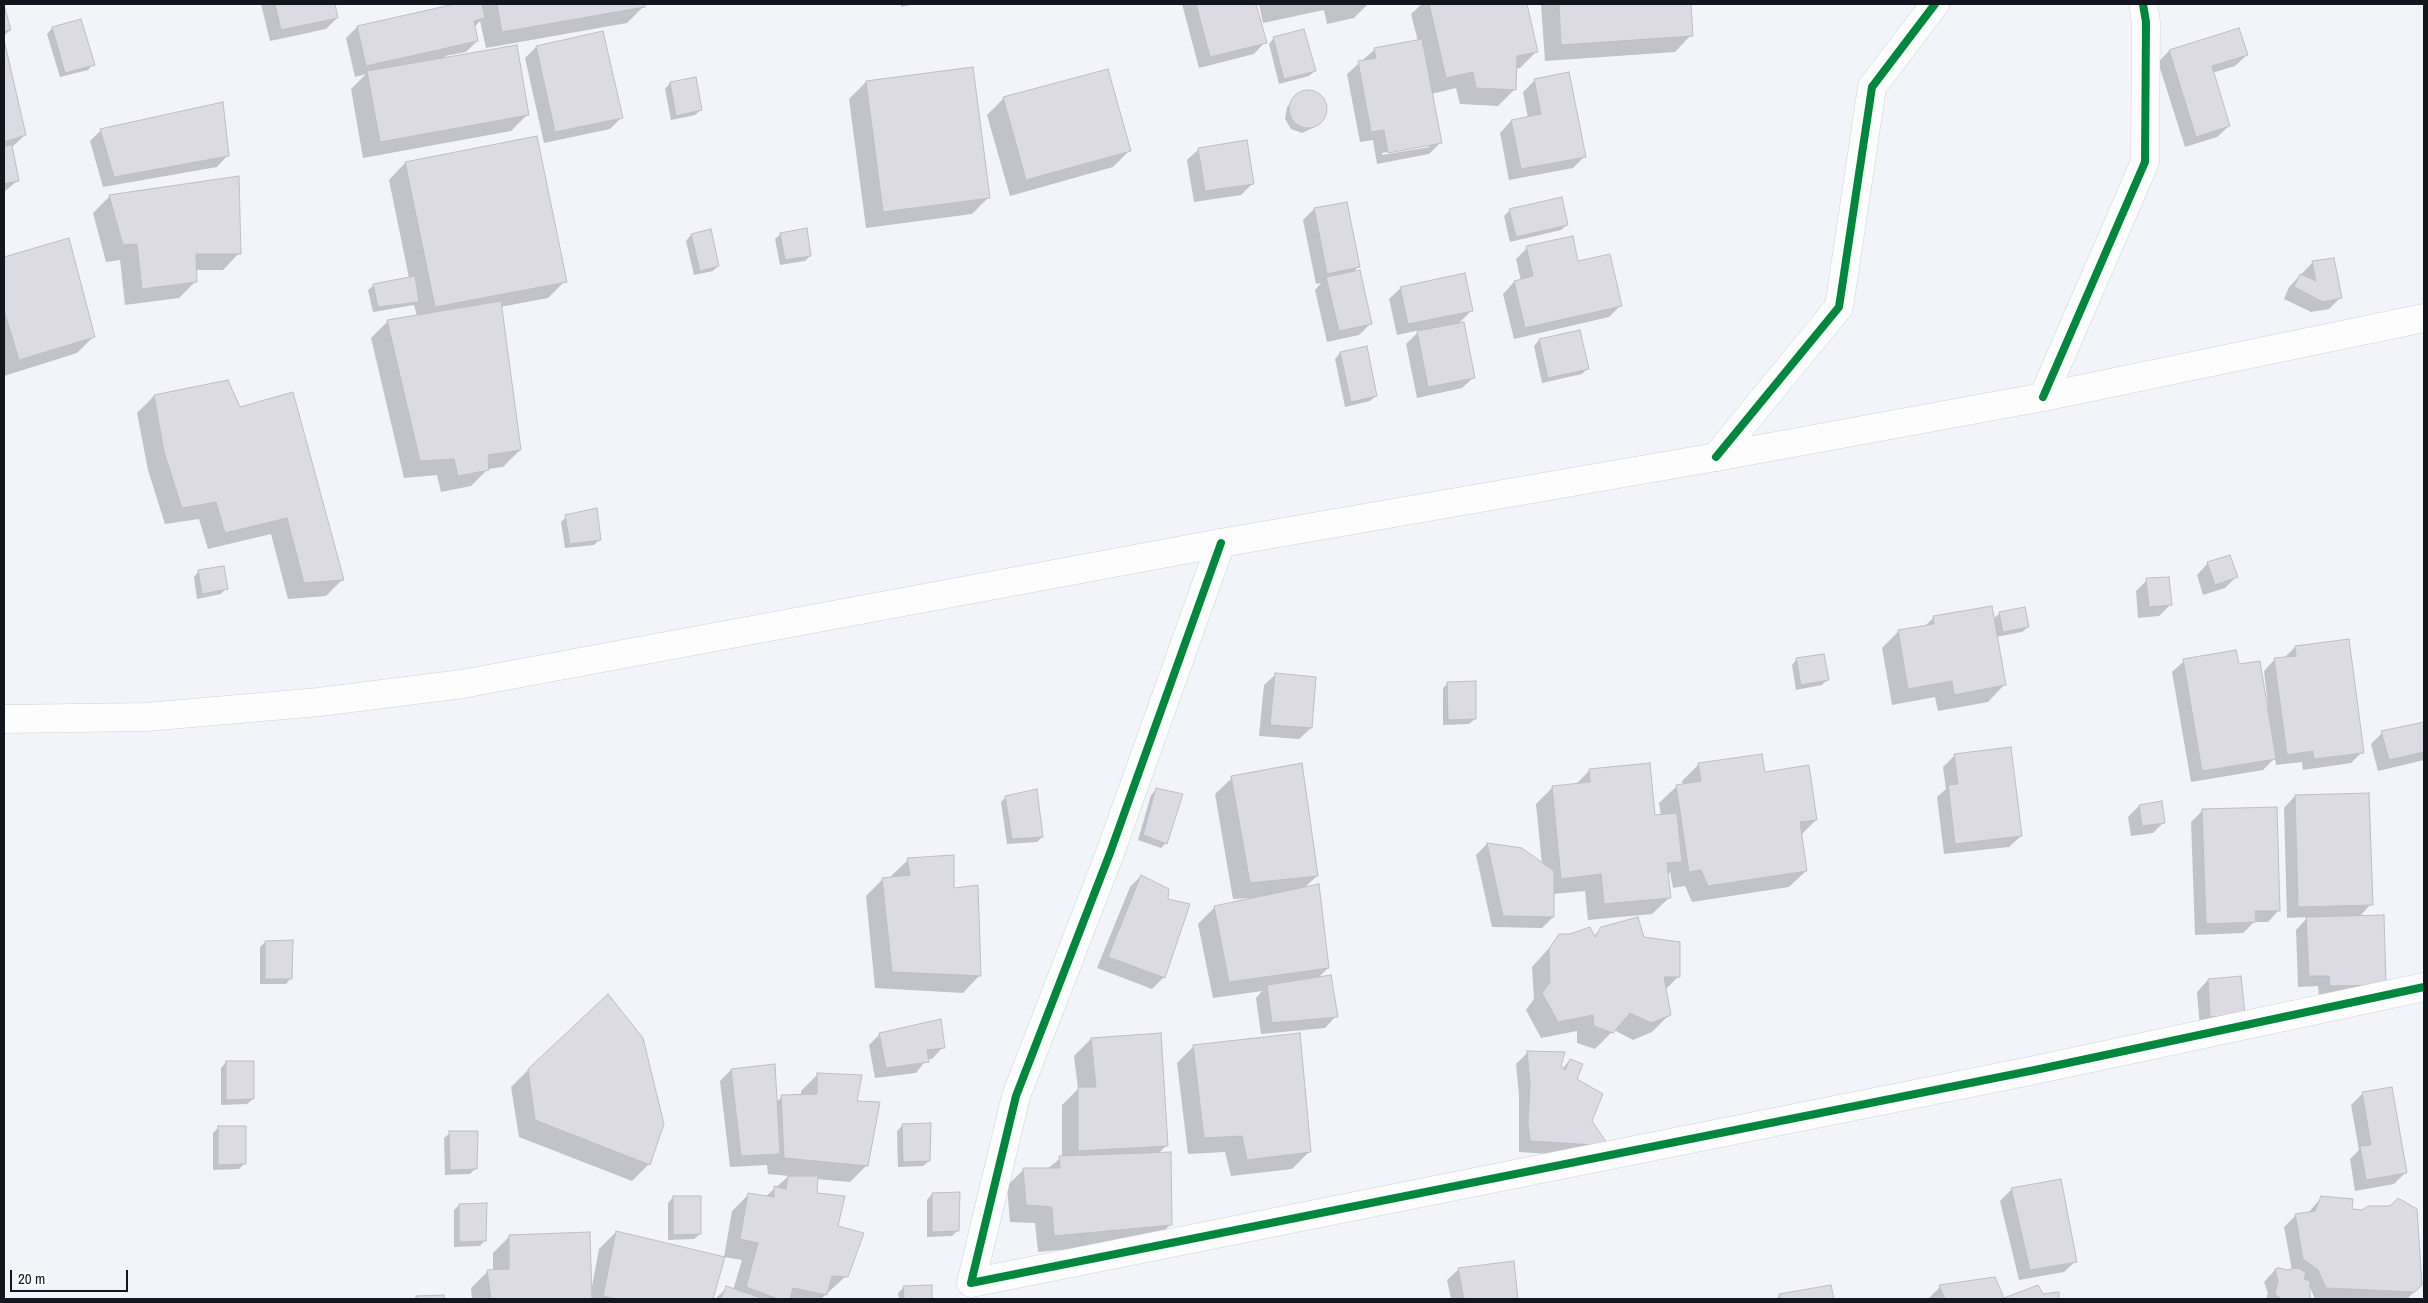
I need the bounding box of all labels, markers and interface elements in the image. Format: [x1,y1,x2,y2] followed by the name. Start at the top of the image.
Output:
[12,1260,130,1292] scale bar
[18,1268,45,1289] text: 20 m

